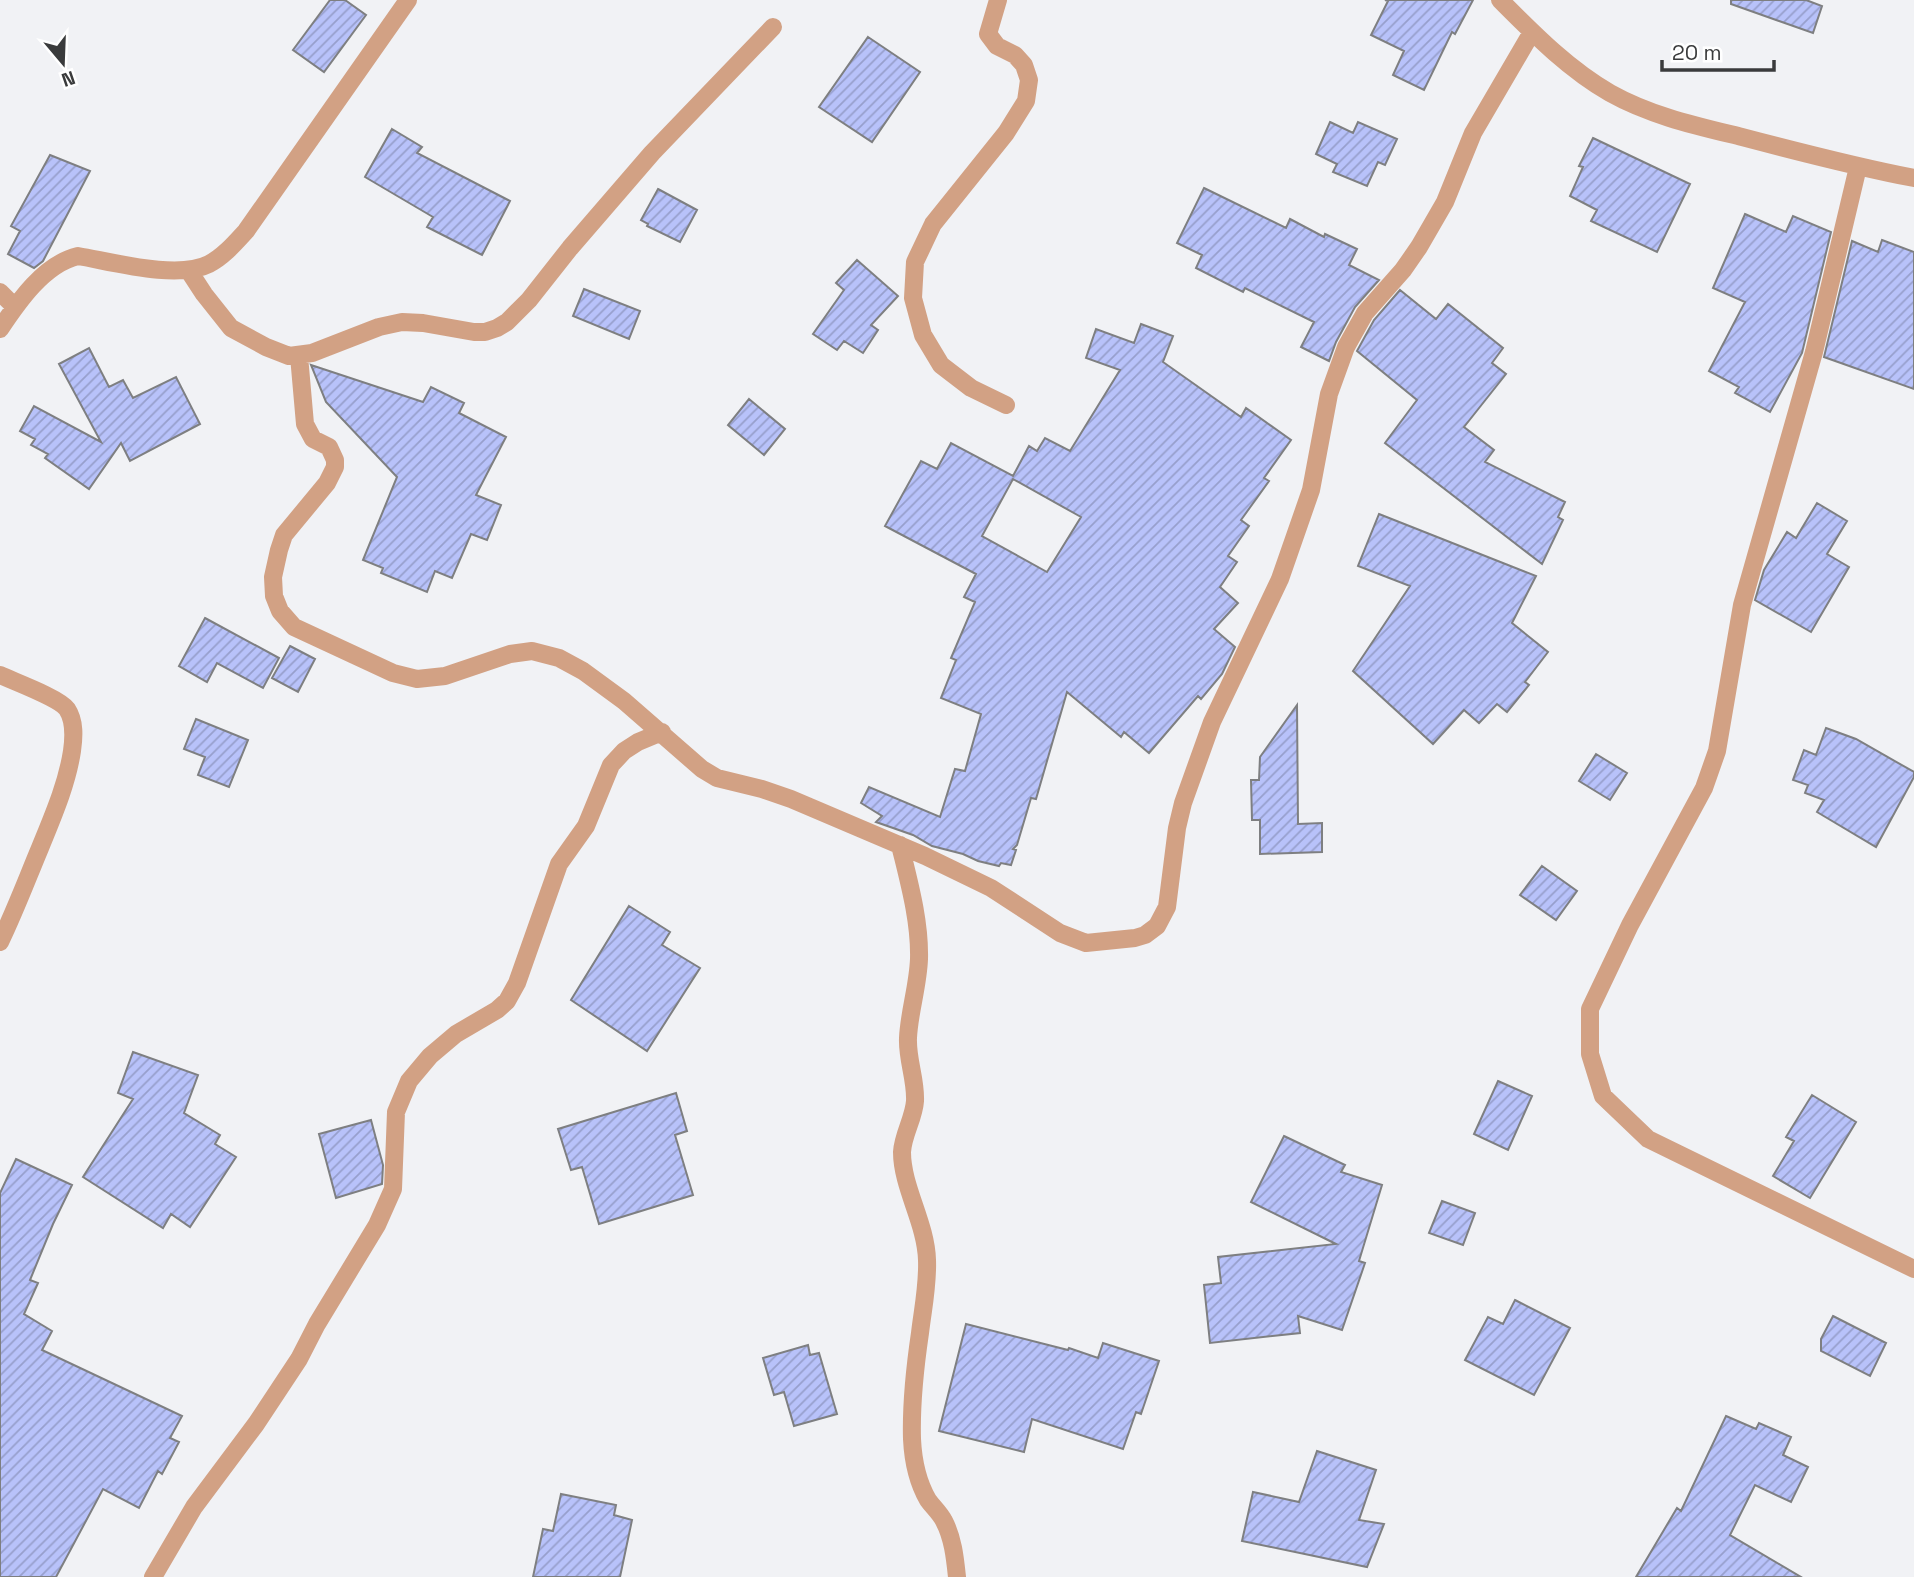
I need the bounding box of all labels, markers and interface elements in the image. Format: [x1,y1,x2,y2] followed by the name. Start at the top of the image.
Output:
[28,28,98,98] north arrow
[1662,28,1774,72] scale bar
[1672,39,1722,66] text: 20 m
[58,65,78,92] text: N

